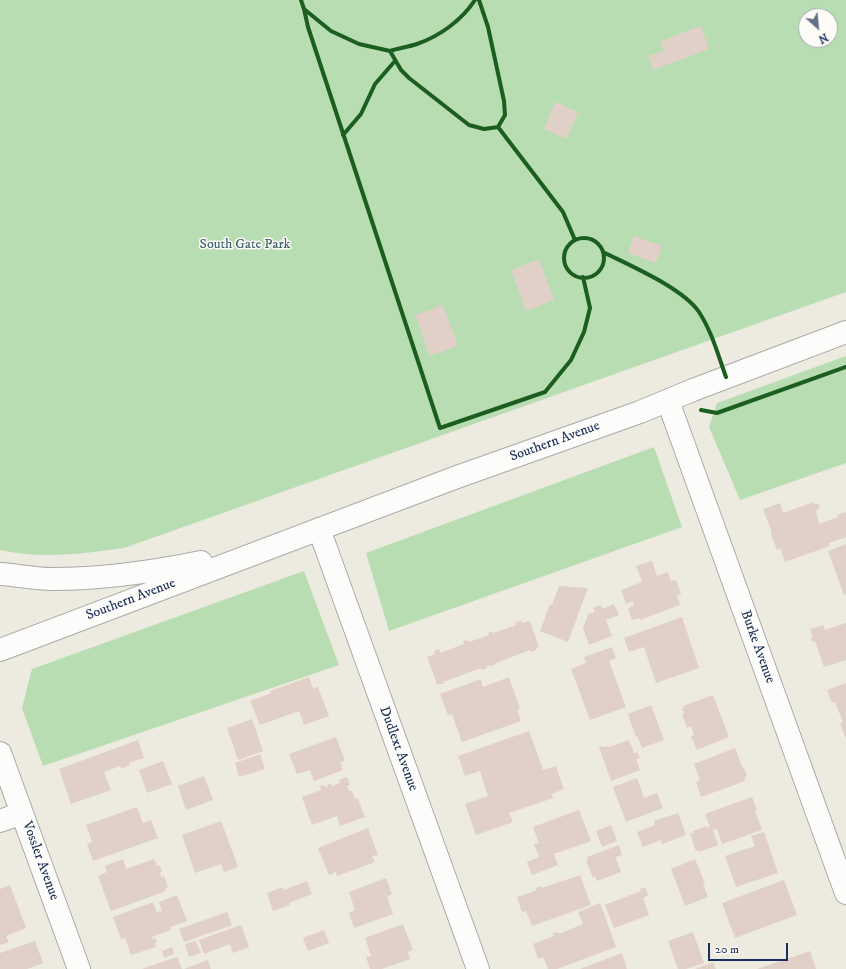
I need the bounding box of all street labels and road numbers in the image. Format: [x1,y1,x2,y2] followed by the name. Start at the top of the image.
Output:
[508,418,602,466] street label: Southern Avenue
[84,575,178,625] street label: Southern Avenue
[736,608,778,686] street label: Burke Avenue
[375,704,421,794] street label: Dudlext Avenue
[18,819,62,903] street label: Vossler Avenue

